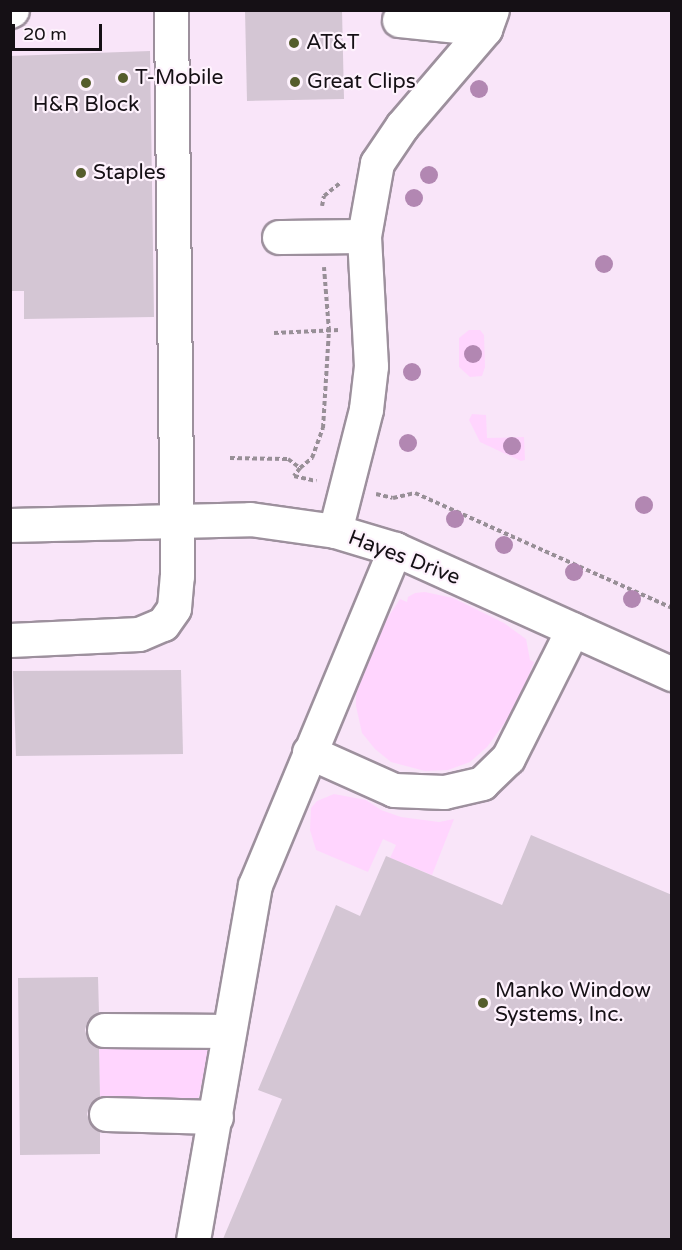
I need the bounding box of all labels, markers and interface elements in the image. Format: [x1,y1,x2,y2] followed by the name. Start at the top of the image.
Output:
[15,12,105,50] scale bar
[23,23,67,45] text: 20 m
[306,30,359,56] place label: AT&T
[287,36,301,50] marker: AT&T
[135,65,223,91] place label: T-Mobile
[307,69,416,95] place label: Great Clips
[116,71,130,85] marker: T-Mobile
[288,75,302,89] marker: Great Clips
[79,76,93,90] marker: H&R Block
[33,92,139,118] place label: H&R Block
[93,160,166,186] place label: Staples
[74,166,88,180] marker: Staples
[345,525,463,591] street label: Hayes Drive
[495,978,651,1028] place label: Manko Window Systems, Inc.
[476,996,490,1010] marker: Manko Window Systems, Inc.

